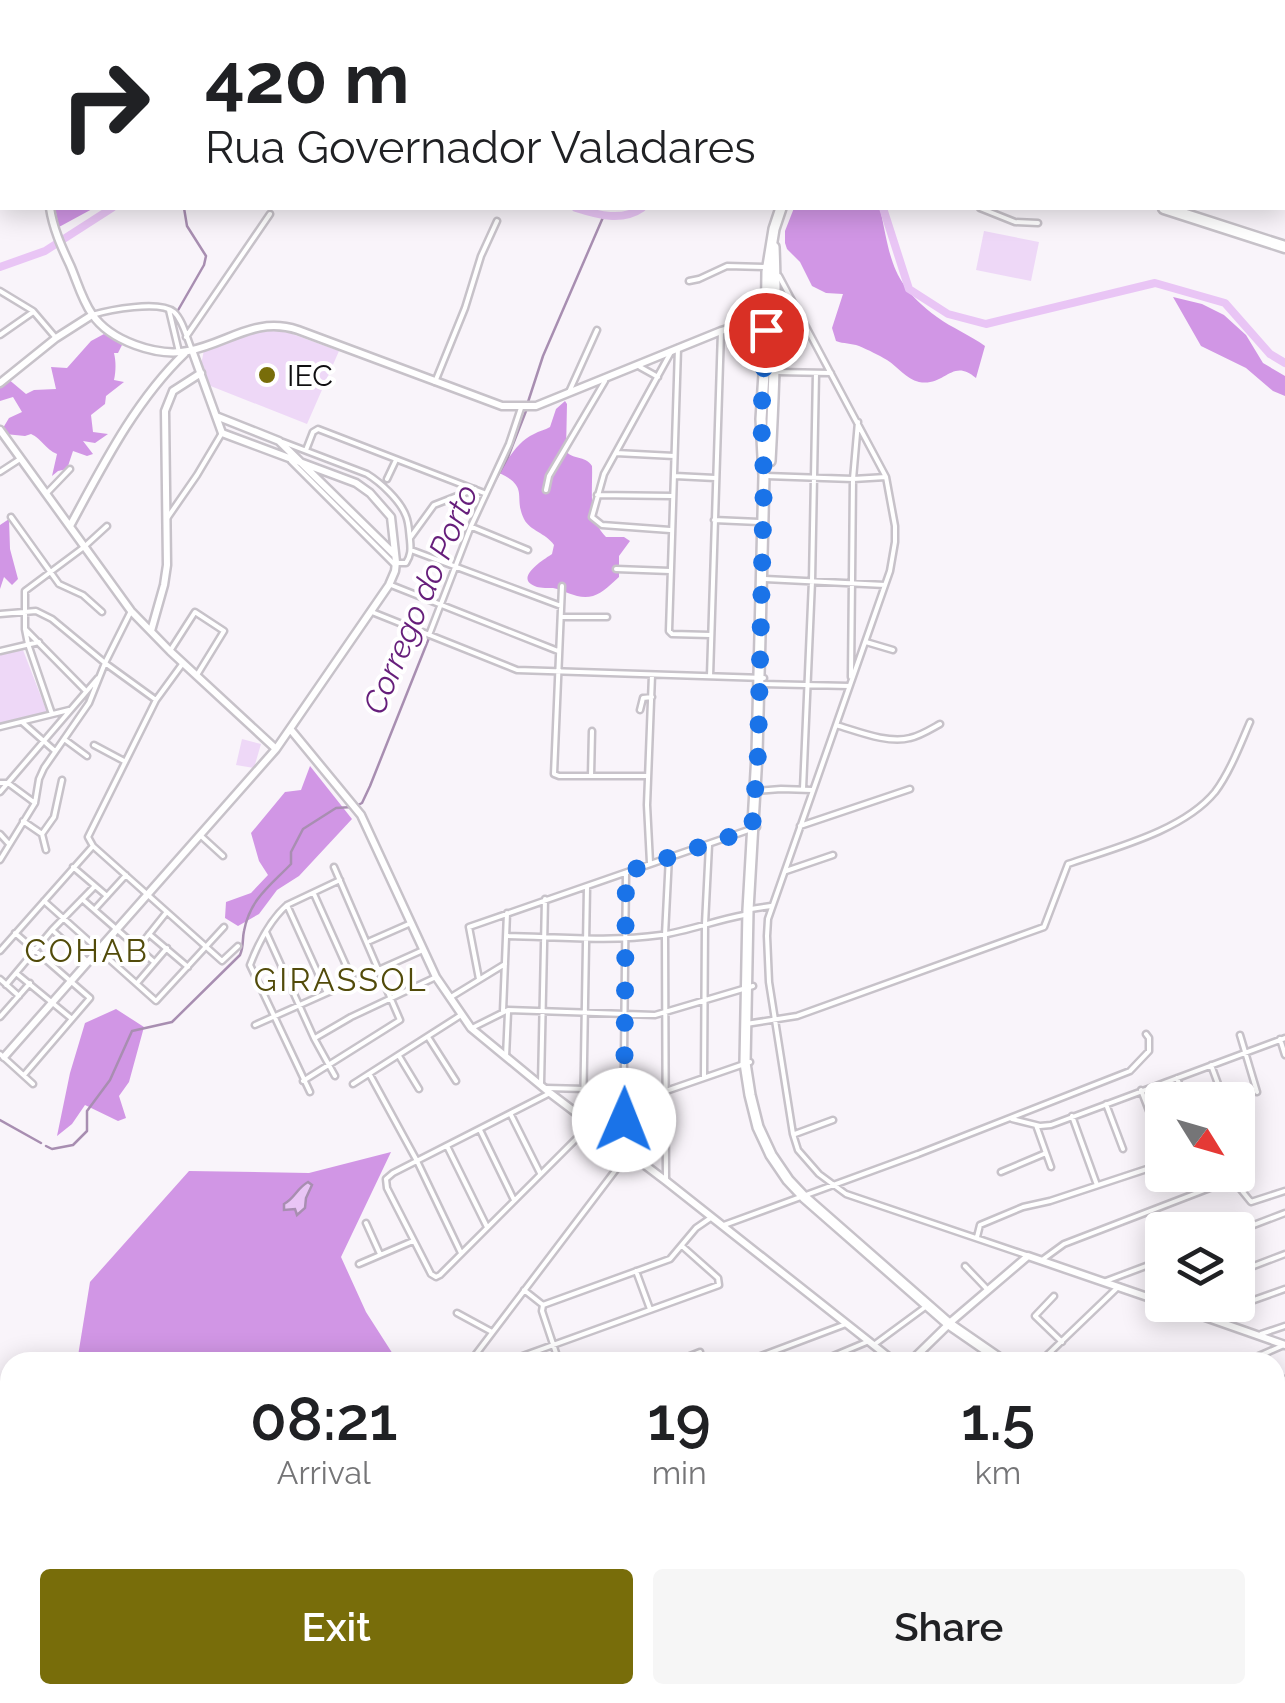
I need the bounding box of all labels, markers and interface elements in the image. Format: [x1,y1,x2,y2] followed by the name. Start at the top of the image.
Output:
[205,37,409,119] text: 420 m
[40,40,170,170] icon: right
[205,121,756,174] text: Rua Governador Valadares
[724,288,809,373] pin
[739,303,794,358] icon: arrive
[287,358,333,393] place label: IEC
[256,364,278,386] marker: IEC
[355,479,485,719] water label: Corrego do Porto
[25,932,149,969] district label: COHAB
[254,961,428,998] district label: GIRASSOL
[572,1068,676,1172] position arrow
[1145,1082,1255,1192] north arrow
[1145,1082,1255,1322] map controls
[1145,1212,1255,1322] button: layers
[250,1384,397,1454] text: 08:21
[647,1384,711,1454] text: 19
[961,1384,1035,1454] text: 1.5
[277,1454,371,1491] text: Arrival
[652,1454,707,1491] text: min
[975,1454,1021,1491] text: km
[40,1569,633,1684] button: Exit
[653,1569,1245,1684] button: Share

